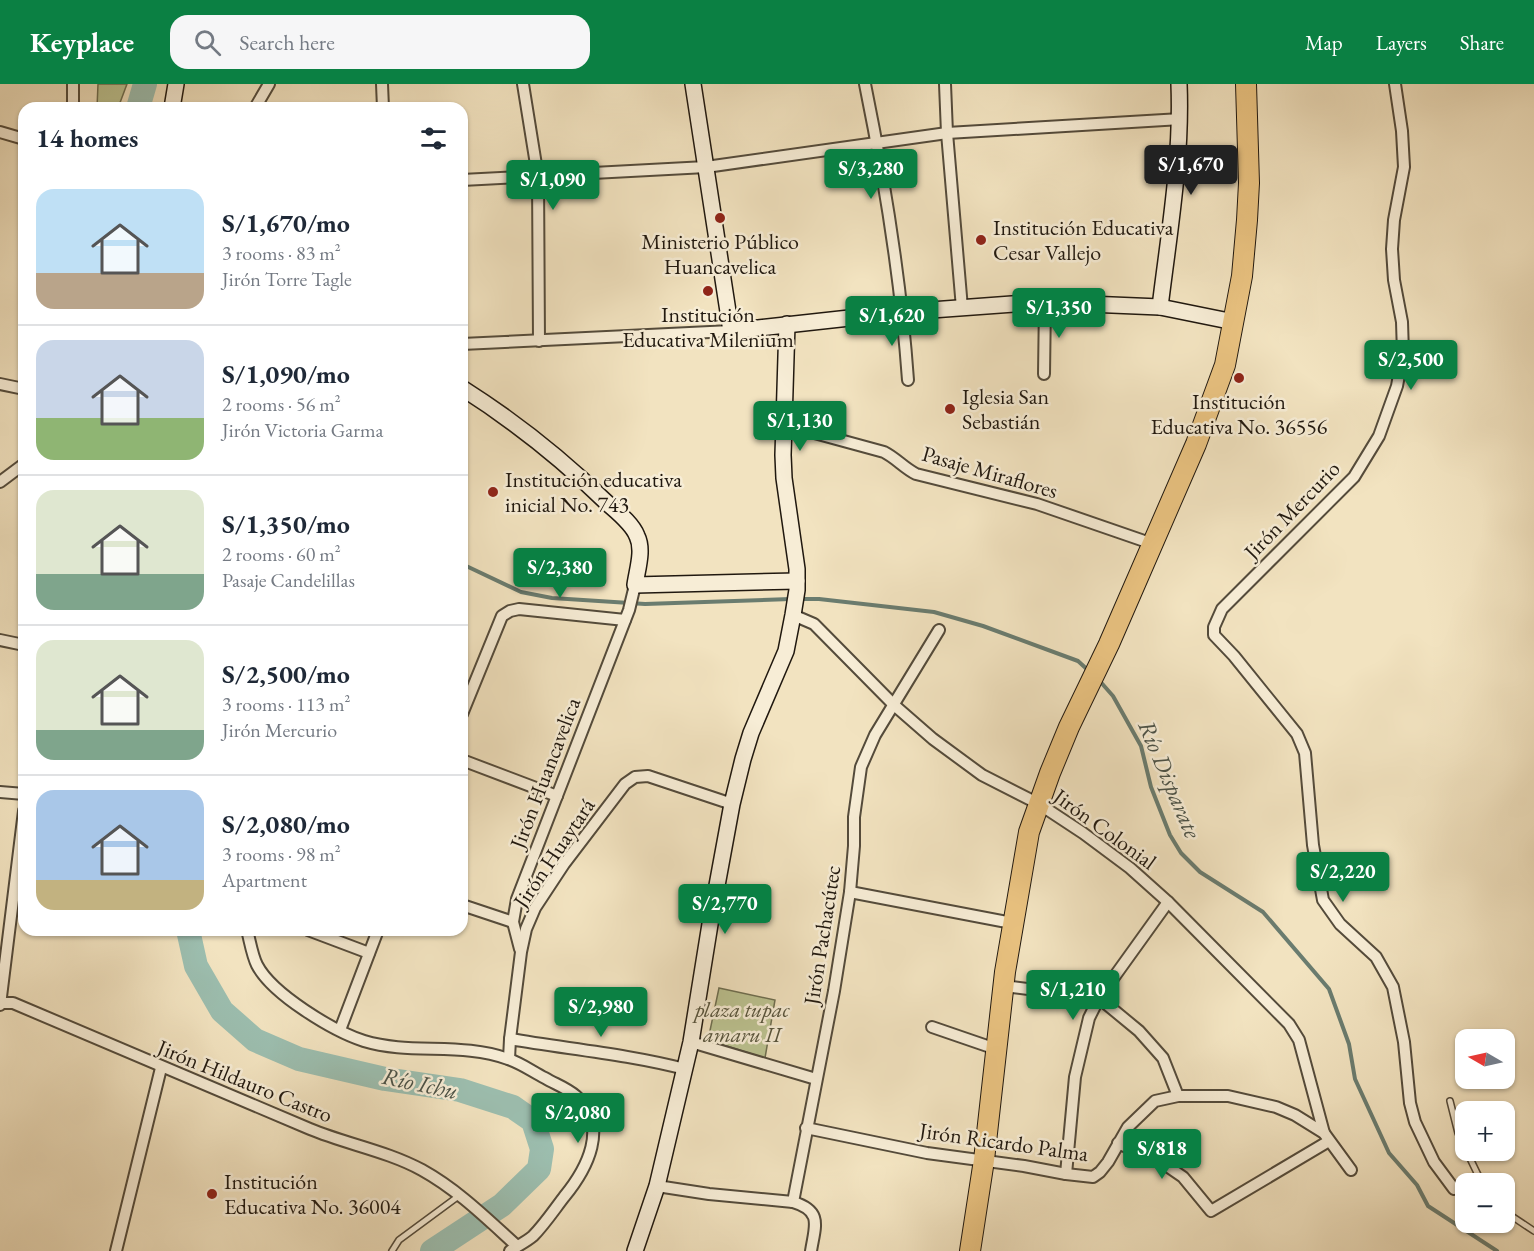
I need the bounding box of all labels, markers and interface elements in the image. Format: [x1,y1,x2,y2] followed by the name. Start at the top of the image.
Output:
[170,15,590,69] search box
[30,24,134,60] text: Keyplace
[191,26,224,59] icon: search
[239,28,335,57] text: Search here
[1305,29,1343,56] text: Map
[1376,29,1427,56] text: Layers
[1460,29,1504,56] text: Share
[36,121,138,155] text: 14 homes
[417,122,450,155] icon: filters
[1136,145,1246,196] pin: S/1,670
[816,149,926,200] pin: S/3,280
[1158,151,1224,177] text: S/1,670
[838,155,904,181] text: S/3,280
[498,160,608,211] pin: S/1,090
[520,166,586,192] text: S/1,090
[222,206,350,240] text: S/1,670/mo
[713,211,727,225] marker: Ministerio Público Huancavelica
[84,213,156,285] icon: home
[993,213,1174,267] place label: Institución Educativa Cesar Vallejo
[641,227,799,281] place label: Ministerio Público Huancavelica
[974,233,988,247] marker: Institución Educativa Cesar Vallejo
[222,240,341,266] text: 3 rooms · 83 m²
[222,266,352,292] text: Jirón Torre Tagle
[701,284,715,298] marker: Institución Educativa Milenium
[1004,288,1114,339] pin: S/1,350
[1026,294,1092,320] text: S/1,350
[837,296,947,347] pin: S/1,620
[622,300,794,354] place label: Institución Educativa Milenium
[859,302,925,328] text: S/1,620
[1356,340,1466,391] pin: S/2,500
[1378,346,1444,372] text: S/2,500
[222,357,350,391] text: S/1,090/mo
[84,364,156,436] icon: home
[1232,371,1246,385] marker: Institución Educativa No. 36556
[962,382,1050,436] place label: Iglesia San Sebastián
[1151,387,1328,441] place label: Institución Educativa No. 36556
[222,391,341,417] text: 2 rooms · 56 m²
[745,401,855,452] pin: S/1,130
[943,402,957,416] marker: Iglesia San Sebastián
[767,407,833,433] text: S/1,130
[222,417,383,443] text: Jirón Victoria Garma
[919,439,1061,505] street label: Pasaje Miraflores
[1236,454,1346,567] street label: Jirón Mercurio
[505,465,682,519] place label: Institución educativa inicial No. 743
[486,485,500,499] marker: Institución educativa inicial No. 743
[222,507,350,541] text: S/1,350/mo
[84,514,156,586] icon: home
[222,541,341,567] text: 2 rooms · 60 m²
[505,548,615,599] pin: S/2,380
[527,554,593,580] text: S/2,380
[222,567,355,593] text: Pasaje Candelillas
[222,657,350,691] text: S/2,500/mo
[84,664,156,736] icon: home
[222,691,350,717] text: 3 rooms · 113 m²
[502,693,587,855] street label: Jirón Huancavelica
[1131,715,1209,844] water label: Río Disparate
[222,717,337,743] text: Jirón Mercurio
[1046,781,1162,876] street label: Jirón Colonial
[505,792,602,915] street label: Jirón Huaytará
[222,807,350,841] text: S/2,080/mo
[84,814,156,886] icon: home
[222,841,341,867] text: 3 rooms · 98 m²
[1288,852,1398,903] pin: S/2,220
[1310,858,1376,884] text: S/2,220
[796,863,847,1009] street label: Jirón Pachacútec
[222,867,307,893] text: Apartment
[670,884,780,935] pin: S/2,770
[692,890,758,916] text: S/2,770
[1018,970,1128,1021] pin: S/1,210
[1040,976,1106,1002] text: S/1,210
[546,987,656,1038] pin: S/2,980
[568,993,634,1019] text: S/2,980
[692,995,790,1049] park label: plaza tupac amaru II
[1455,1029,1515,1089] north arrow
[1455,1029,1515,1233] map controls
[151,1032,337,1129] street label: Jirón Hildauro Castro
[379,1060,461,1106] water label: Río Ichu
[523,1093,633,1144] pin: S/2,080
[545,1099,611,1125] text: S/2,080
[1455,1101,1515,1161] button: +
[916,1116,1091,1168] street label: Jirón Ricardo Palma
[1120,1129,1204,1180] pin: S/818
[1137,1135,1187,1161] text: S/818
[224,1167,401,1221] place label: Institución Educativa No. 36004
[1455,1173,1515,1233] button: −
[205,1187,219,1201] marker: Institución Educativa No. 36004

